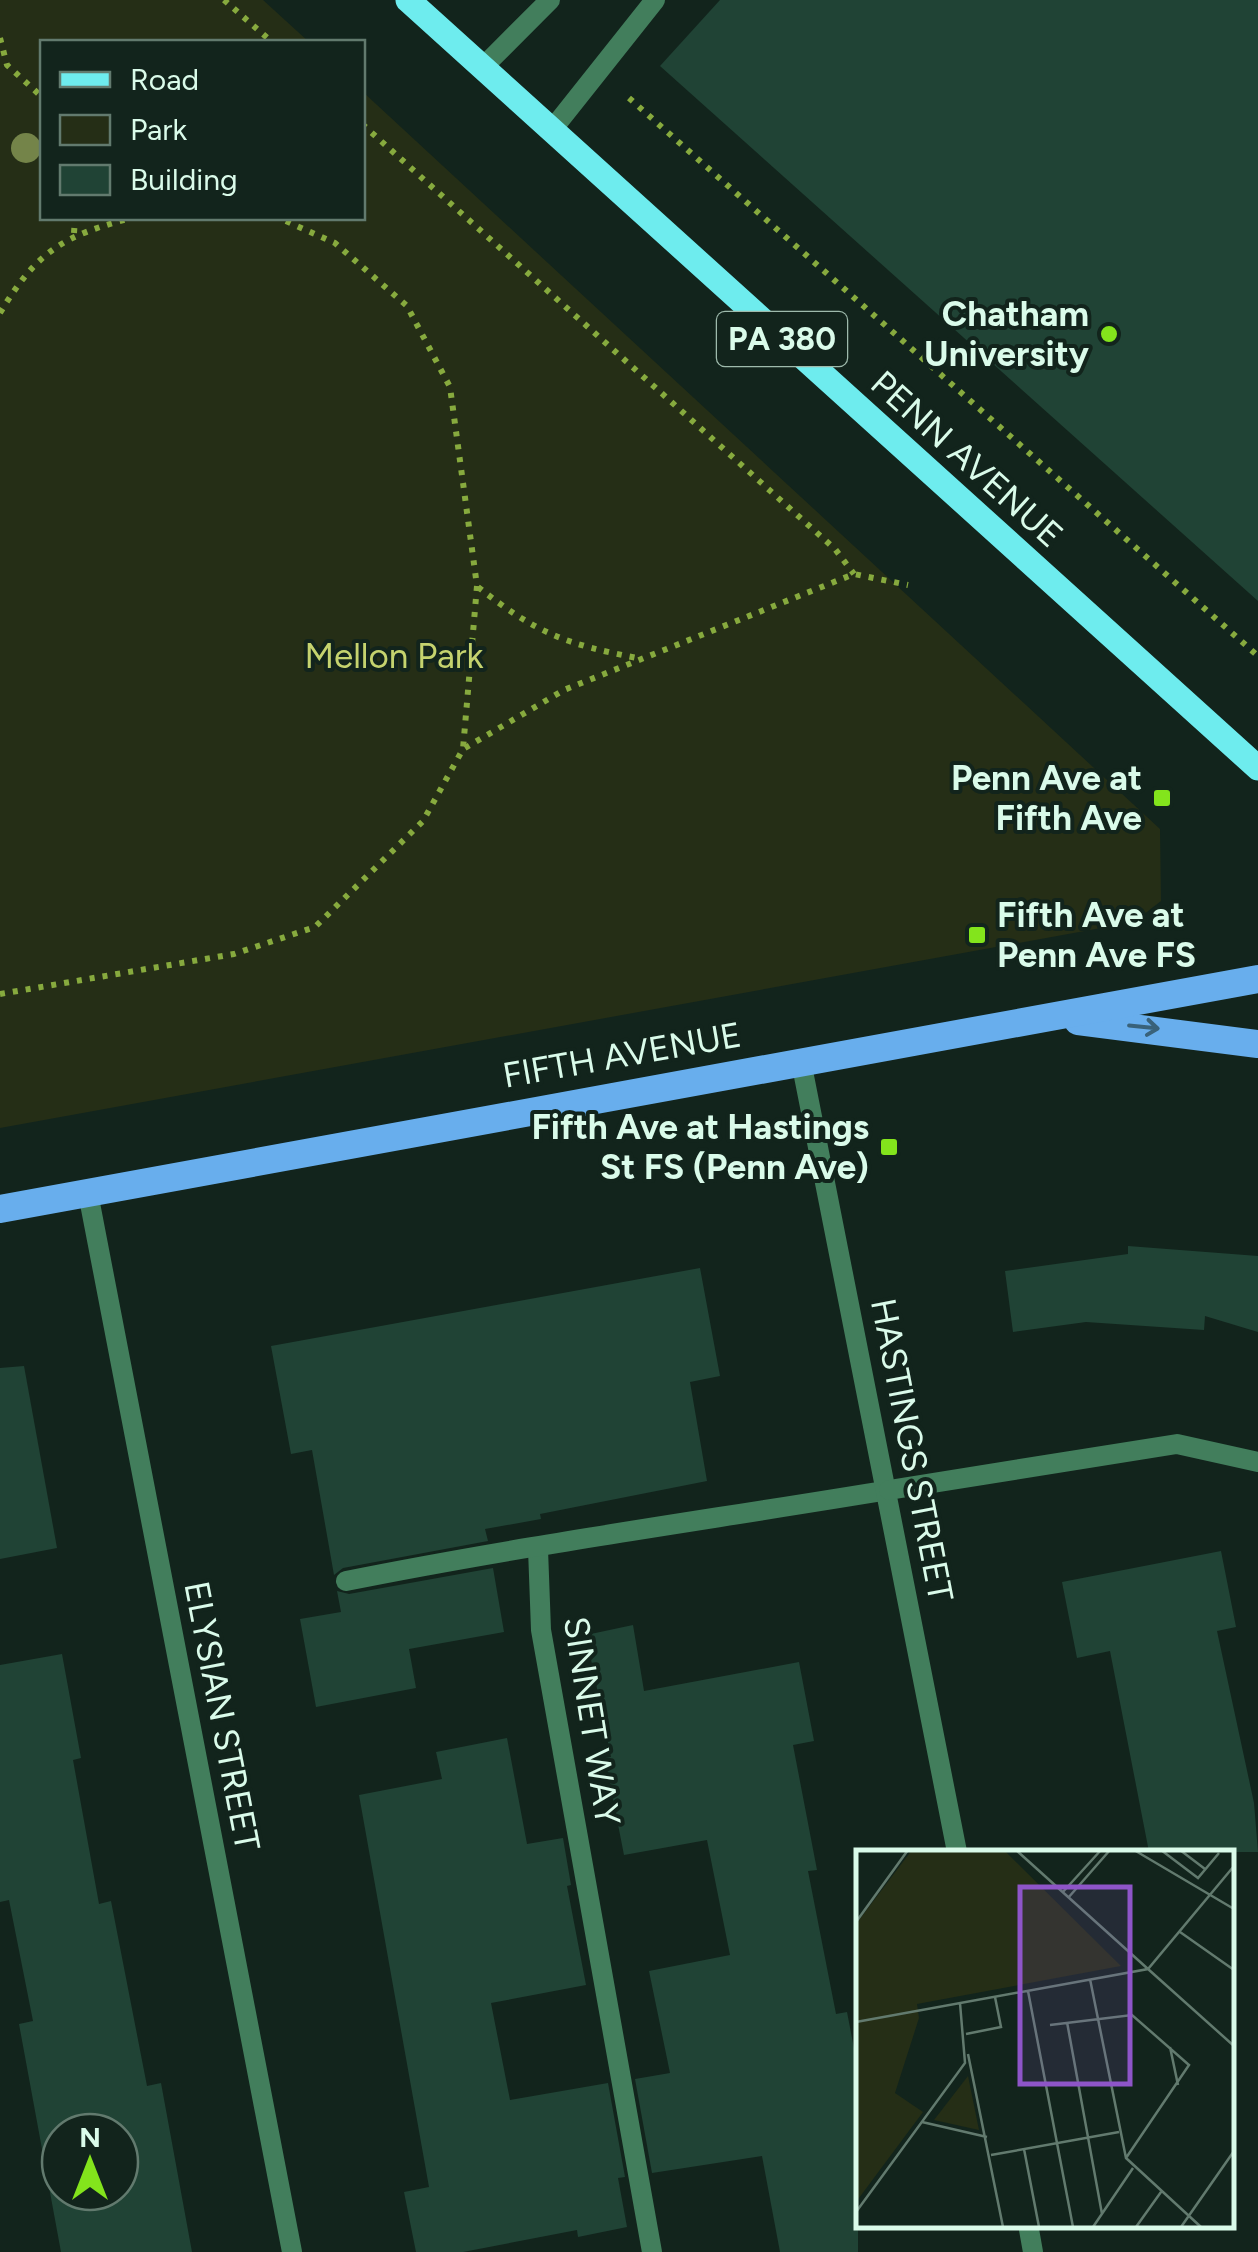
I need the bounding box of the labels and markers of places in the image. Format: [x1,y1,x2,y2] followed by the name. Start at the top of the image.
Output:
[924,293,1090,375] place label: Chatham University
[1098,323,1120,345] marker: Chatham University
[951,757,1142,839] place label: Penn Ave at Fifth Ave
[1151,787,1173,809] marker: Penn Ave at Fifth Ave
[997,894,1196,976] place label: Fifth Ave at Penn Ave FS
[966,924,988,946] marker: Fifth Ave at Penn Ave FS
[531,1106,869,1188] place label: Fifth Ave at Hastings St FS (Penn Ave)
[878,1136,900,1158] marker: Fifth Ave at Hastings St FS (Penn Ave)

